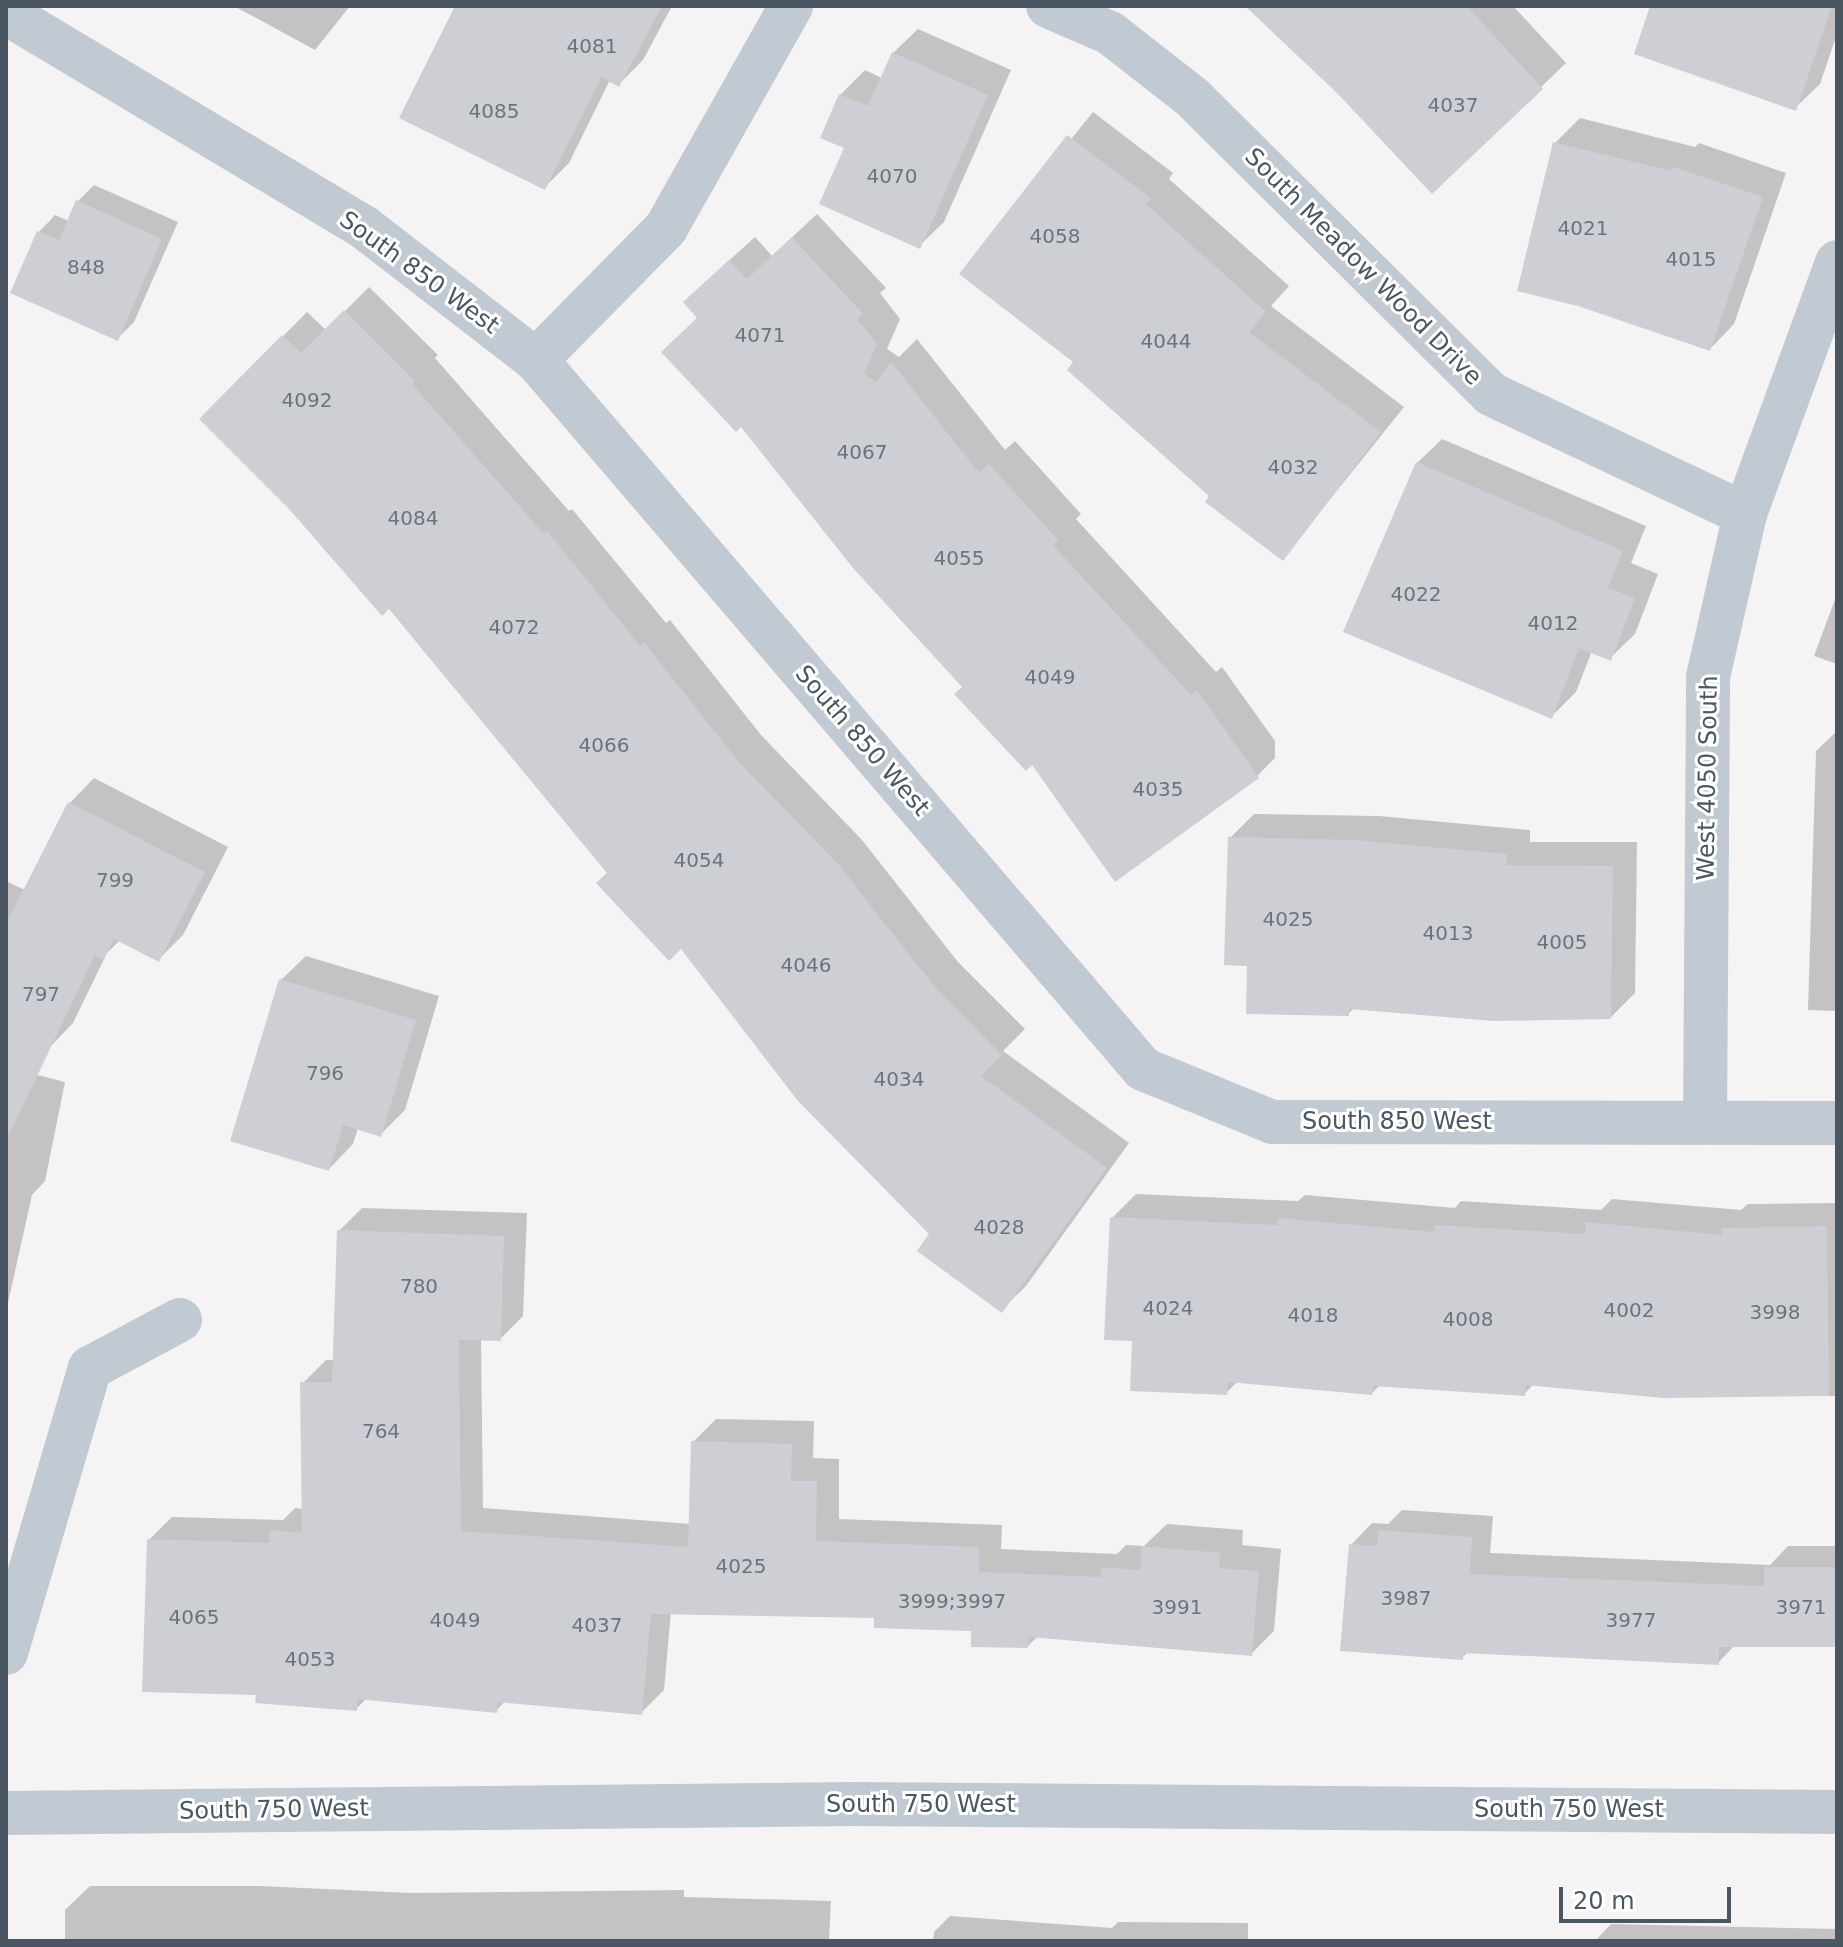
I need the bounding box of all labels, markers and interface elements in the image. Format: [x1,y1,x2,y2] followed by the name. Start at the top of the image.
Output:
[567,34,617,58] house number: 4081
[1428,93,1478,117] house number: 4037
[469,99,519,123] house number: 4085
[1239,143,1487,391] street label: South Meadow Wood Drive
[867,164,917,188] house number: 4070
[334,206,504,340] street label: South 850 West
[1558,216,1608,240] house number: 4021
[1030,224,1080,248] house number: 4058
[1666,247,1716,271] house number: 4015
[67,255,105,279] house number: 848
[735,323,785,347] house number: 4071
[1141,329,1191,353] house number: 4044
[282,388,332,412] house number: 4092
[837,440,887,464] house number: 4067
[1268,455,1318,479] house number: 4032
[388,506,438,530] house number: 4084
[934,546,984,570] house number: 4055
[1391,582,1441,606] house number: 4022
[1528,611,1578,635] house number: 4012
[489,615,539,639] house number: 4072
[789,660,935,822] street label: South 850 West
[1025,665,1075,689] house number: 4049
[1692,675,1724,881] street label: West 4050 South
[579,733,629,757] house number: 4066
[1133,777,1183,801] house number: 4035
[674,848,724,872] house number: 4054
[96,868,134,892] house number: 799
[1263,907,1313,931] house number: 4025
[1423,921,1473,945] house number: 4013
[1537,930,1587,954] house number: 4005
[781,953,831,977] house number: 4046
[22,982,60,1006] house number: 797
[306,1061,344,1085] house number: 796
[874,1067,924,1091] house number: 4034
[1302,1108,1492,1136] street label: South 850 West
[974,1215,1024,1239] house number: 4028
[400,1274,438,1298] house number: 780
[1143,1296,1193,1320] house number: 4024
[1604,1298,1654,1322] house number: 4002
[1750,1300,1800,1324] house number: 3998
[1288,1303,1338,1327] house number: 4018
[1443,1307,1493,1331] house number: 4008
[362,1419,400,1443] house number: 764
[716,1554,766,1578] house number: 4025
[1381,1586,1431,1610] house number: 3987
[898,1589,1006,1613] house number: 3999;3997
[1152,1595,1202,1619] house number: 3991
[1776,1595,1826,1619] house number: 3971
[169,1605,219,1629] house number: 4065
[430,1608,480,1632] house number: 4049
[1606,1608,1656,1632] house number: 3977
[572,1613,622,1637] house number: 4037
[285,1647,335,1671] house number: 4053
[826,1791,1016,1819] street label: South 750 West
[179,1794,369,1826] street label: South 750 West
[1474,1796,1664,1824] street label: South 750 West
[1563,1871,1735,1921] scale bar
[1573,1887,1635,1915] text: 20 m

